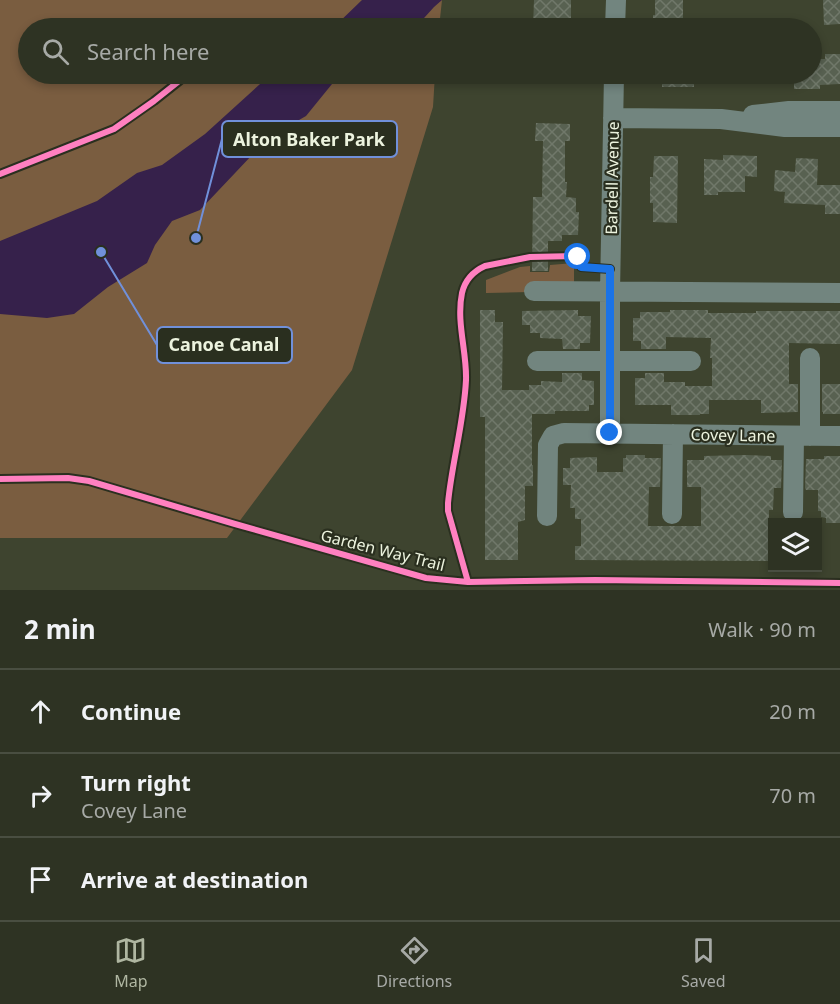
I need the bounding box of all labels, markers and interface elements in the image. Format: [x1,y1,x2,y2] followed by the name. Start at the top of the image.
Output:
[18,18,822,84] search box
[39,35,72,68] icon: search
[87,36,209,66] text: Search here
[222,121,397,157] callout: Alton Baker Park
[600,121,624,235] street label: Bardell Avenue
[233,127,386,151] text: Alton Baker Park
[564,243,590,269] route start
[157,327,292,363] callout: Canoe Canal
[169,332,279,356] text: Canoe Canal
[596,419,622,445] route end
[690,423,776,447] street label: Covey Lane
[768,518,822,572] map controls
[768,518,822,572] button: layers
[319,524,447,576] street label: Garden Way Trail
[24,611,96,647] text: 2 min
[708,616,816,643] text: Walk · 90 m
[24,695,57,728] icon: ahead
[81,696,181,726] text: Continue
[769,698,816,725] text: 20 m
[81,767,191,797] text: Turn right
[24,779,57,812] icon: right
[769,782,816,809] text: 70 m
[81,797,187,824] text: Covey Lane
[24,863,57,896] icon: arrive
[81,864,308,894] text: Arrive at destination
[114,934,148,992] tab: Map
[376,934,452,992] tab: Directions
[681,934,726,992] tab: Saved

